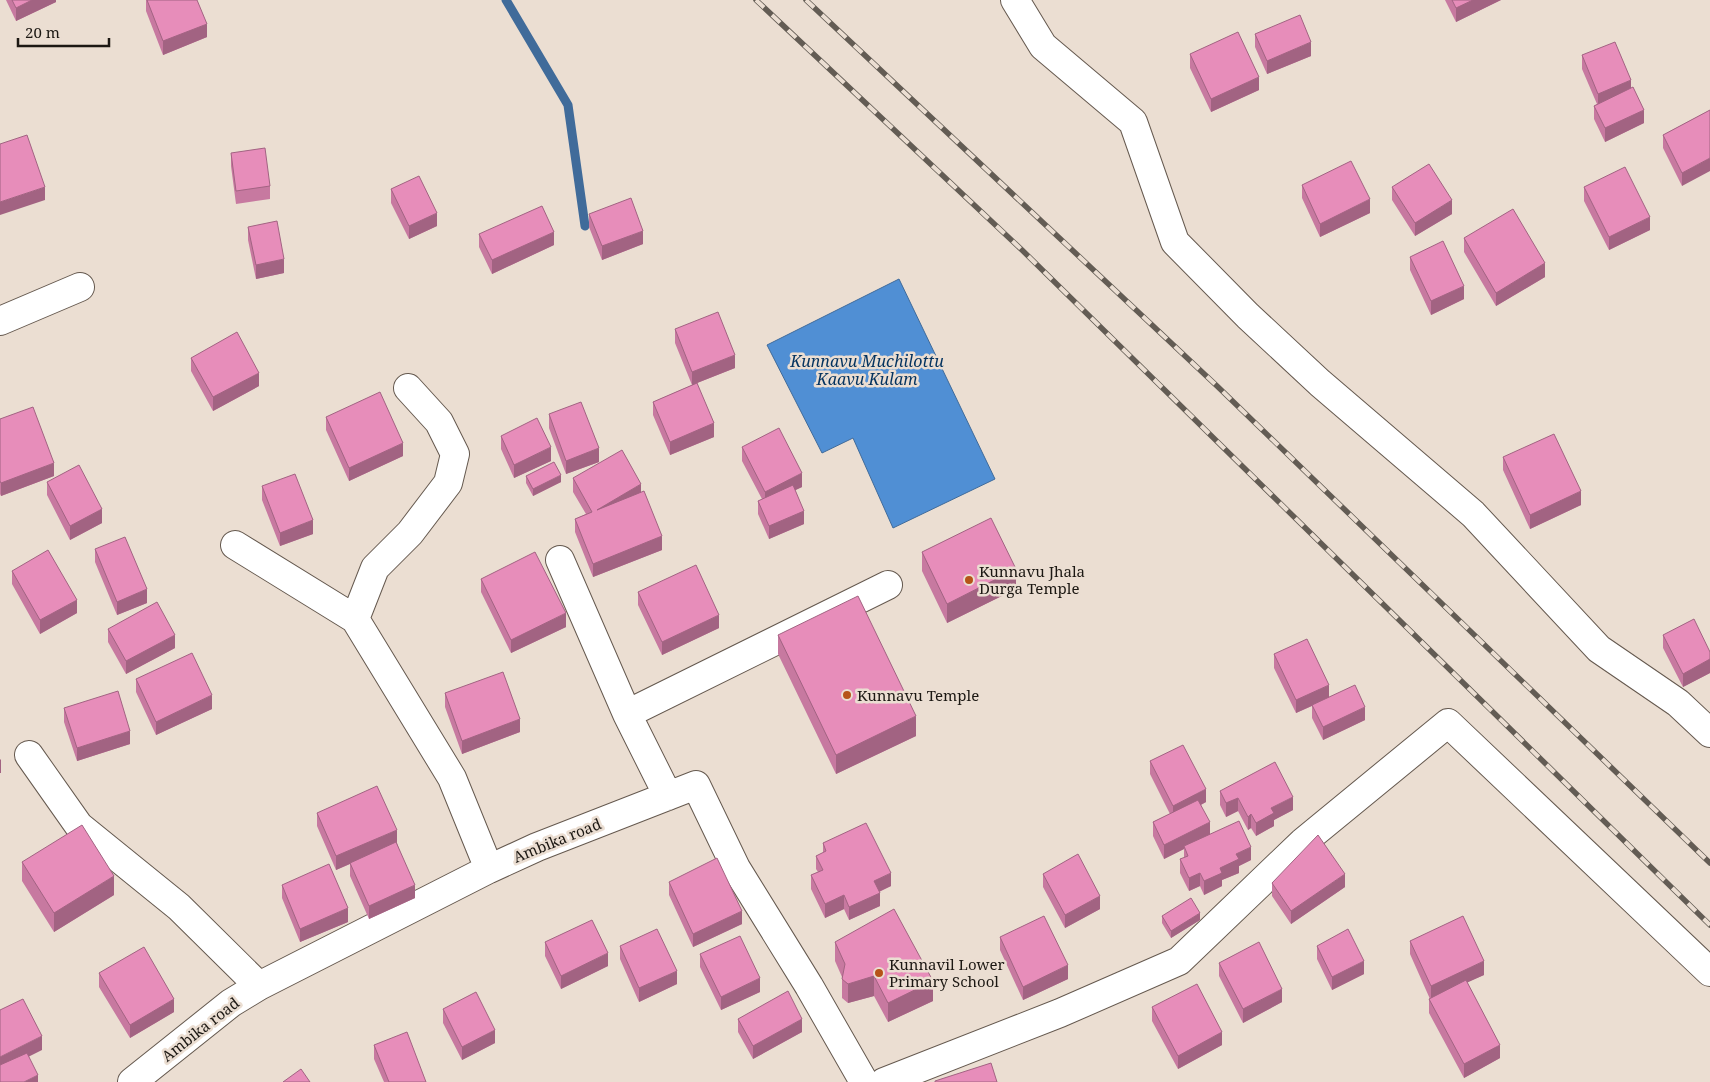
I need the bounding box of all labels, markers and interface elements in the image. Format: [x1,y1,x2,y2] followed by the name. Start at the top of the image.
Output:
[18,15,109,47] scale bar
[25,22,60,42] text: 20 m
[789,350,944,390] water label: Kunnavu Muchilottu Kaavu Kulam
[979,561,1085,598] place label: Kunnavu Jhala Durga Temple
[963,574,975,586] marker: Kunnavu Jhala Durga Temple
[857,685,979,705] place label: Kunnavu Temple
[841,689,853,701] marker: Kunnavu Temple
[510,813,604,867] street label: Ambika road
[889,954,1005,991] place label: Kunnavil Lower Primary School
[873,967,885,979] marker: Kunnavil Lower Primary School
[157,992,243,1066] street label: Ambika road

